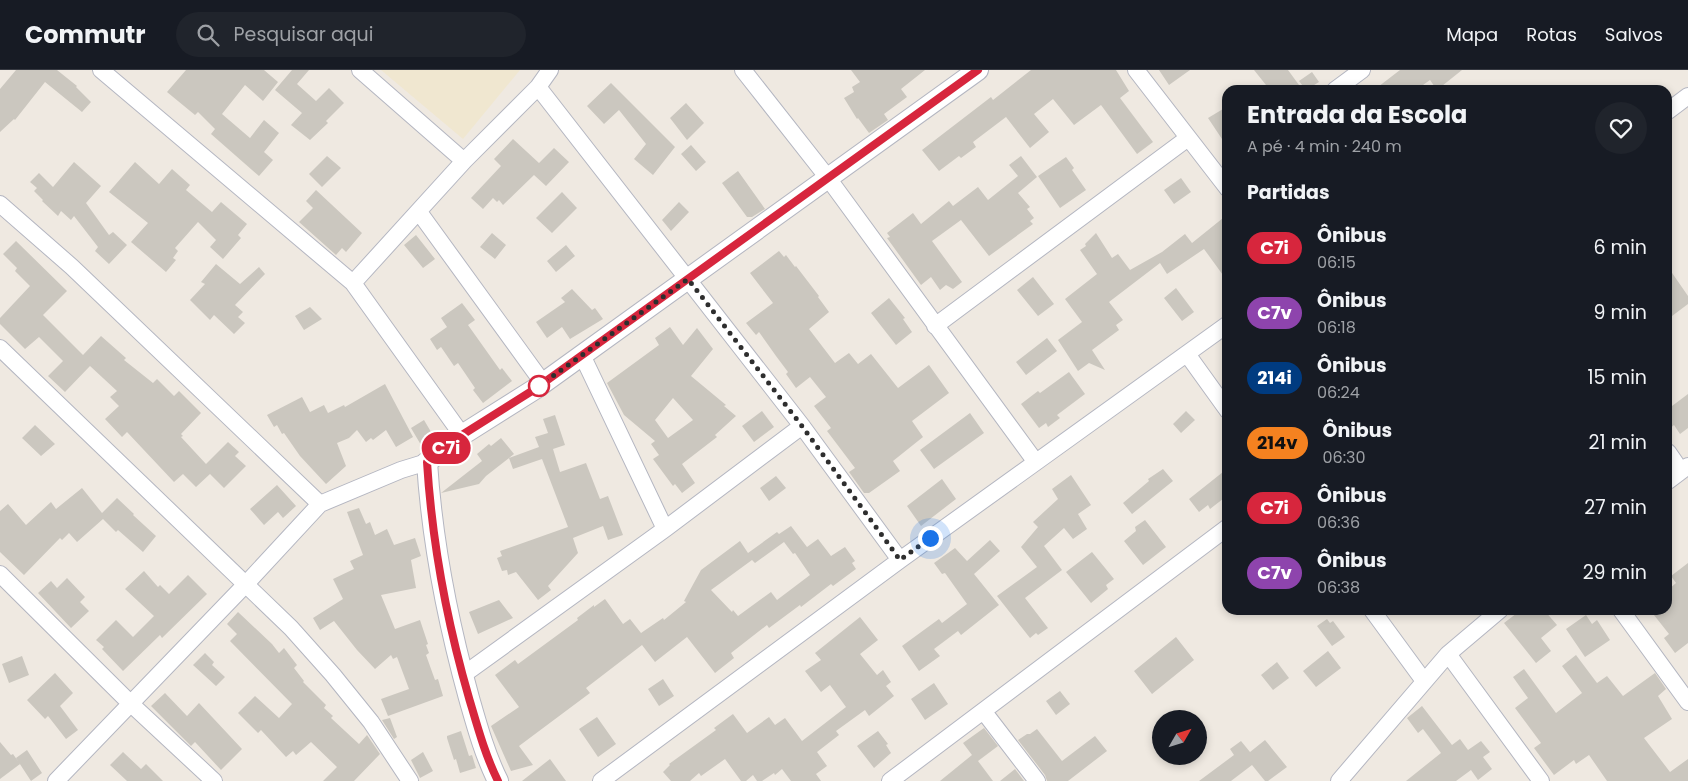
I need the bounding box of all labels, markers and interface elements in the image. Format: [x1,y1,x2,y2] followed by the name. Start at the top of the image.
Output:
[176,12,526,57] search box
[25,18,146,51] text: Commutr
[194,21,222,49] icon: search
[234,21,373,48] text: Pesquisar aqui
[1446,22,1498,47] text: Mapa
[1526,22,1577,47] text: Rotas
[1605,22,1663,47] text: Salvos
[1247,98,1467,131] text: Entrada da Escola
[1595,102,1647,154] button: heart
[1247,135,1402,158] text: A pé · 4 min · 240 m
[1247,179,1330,206] text: Partidas
[1317,222,1387,249] text: Ônibus
[1593,234,1647,261] text: 6 min
[1260,235,1289,260] text: C7i
[1317,251,1356,274] text: 06:15
[1317,287,1387,314] text: Ônibus
[1594,299,1647,326] text: 9 min
[1257,300,1292,325] text: C7v
[1317,316,1356,339] text: 06:18
[1317,352,1387,379] text: Ônibus
[1588,364,1647,391] text: 15 min
[1257,365,1292,390] text: 214i
[528,375,550,397] unlabelled marker
[1317,381,1360,404] text: 06:24
[1323,417,1392,444] text: Ônibus
[1589,429,1647,456] text: 21 min
[1257,430,1298,455] text: 214v
[417,432,475,464] line badge: C7i
[432,435,460,460] text: C7i
[1323,446,1366,469] text: 06:30
[1317,482,1387,509] text: Ônibus
[1584,494,1647,521] text: 27 min
[1260,495,1289,520] text: C7i
[1317,511,1360,534] text: 06:36
[918,526,943,551] your location
[1317,547,1387,574] text: Ônibus
[1583,559,1647,586] text: 29 min
[1257,560,1292,585] text: C7v
[1317,576,1360,599] text: 06:38
[1152,710,1208,765] north arrow
[1152,710,1207,765] map controls

